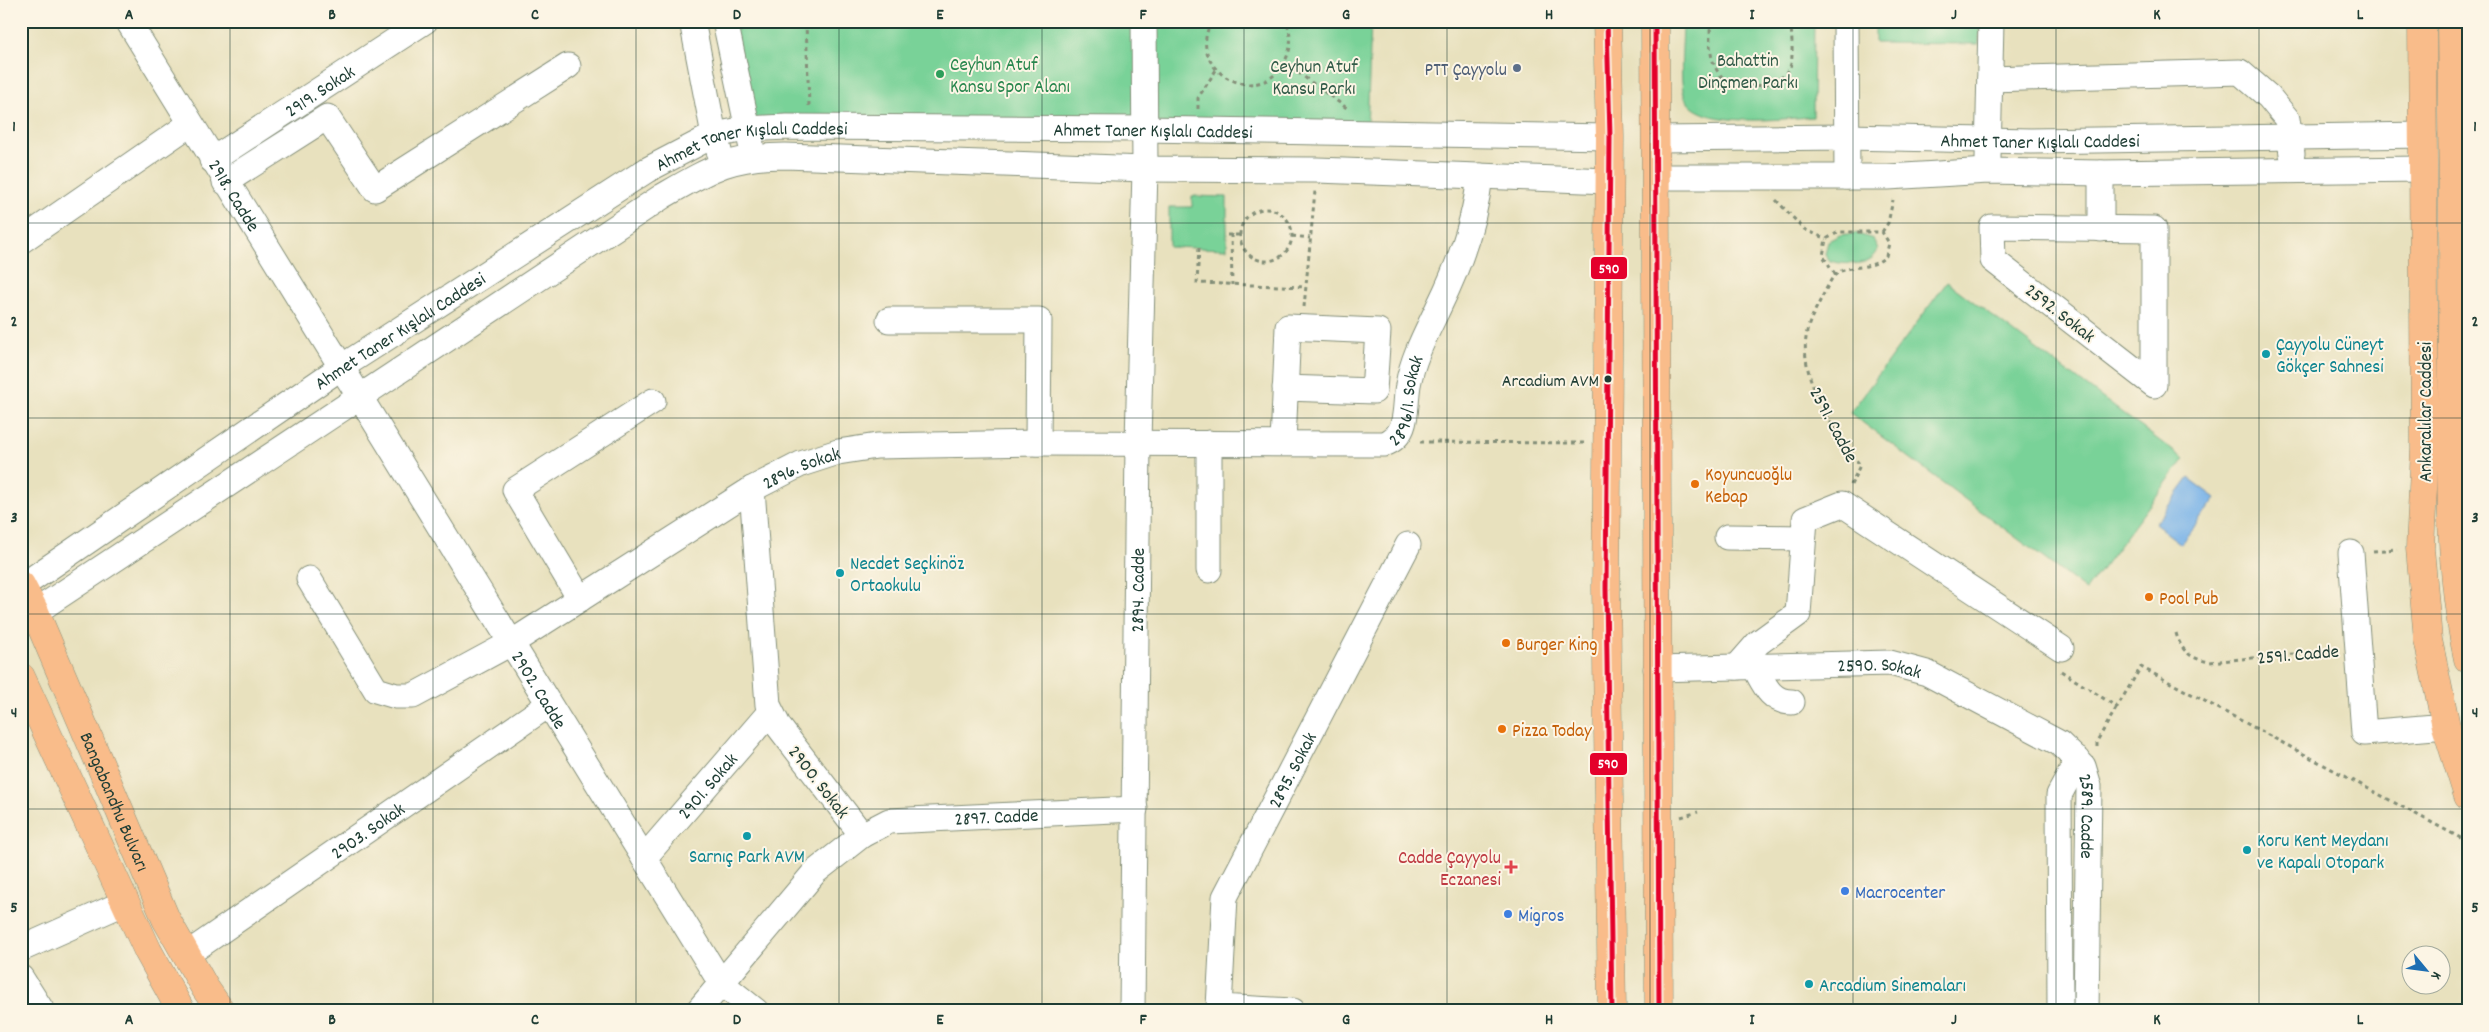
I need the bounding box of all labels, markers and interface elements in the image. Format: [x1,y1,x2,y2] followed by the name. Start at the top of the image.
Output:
[125,4,134,27] text: A
[328,4,336,27] text: B
[531,4,539,27] text: C
[733,4,742,27] text: D
[936,4,944,27] text: E
[1139,4,1147,27] text: F
[1342,4,1350,27] text: G
[1545,4,1553,27] text: H
[1750,4,1756,27] text: I
[1951,4,1957,27] text: J
[2153,4,2161,27] text: K
[2357,4,2364,27] text: L
[1698,49,1798,98] park label: Bahattin Dinçmen Parkı
[950,53,1070,102] place label: Ceyhun Atuf Kansu Spor Alanı
[1270,55,1359,104] park label: Ceyhun Atuf Kansu Parkı
[1425,58,1507,85] place label: PTT Çayyolu
[281,60,362,126] street label: 2919. Sokak
[1511,62,1523,74] marker: PTT Çayyolu
[934,68,946,80] marker: Ceyhun Atuf Kansu Spor Alanı
[12,116,16,139] text: 1
[2473,116,2477,139] text: 1
[652,117,848,180] street label: Ahmet Taner Kışlalı Caddesi
[1053,118,1253,148] street label: Ahmet Taner Kışlalı Caddesi
[1940,129,2140,158] street label: Ahmet Taner Kışlalı Caddesi
[199,155,265,238] street label: 2918. Cadde
[1590,256,1628,280] line badge: 590
[1599,260,1619,280] text: 590
[310,267,493,399] street label: Ahmet Taner Kışlalı Caddesi
[2018,279,2100,351] street label: 2592. Sokak
[11,311,18,334] text: 2
[2472,311,2479,334] text: 2
[2276,333,2384,382] place label: Çayyolu Cüneyt Gökçer Sahnesi
[2414,341,2441,482] street label: Ankaralılar Caddesi
[2260,348,2272,360] marker: Çayyolu Cüneyt Gökçer Sahnesi
[1384,352,1432,455] street label: 2896/1. Sokak
[1502,370,1599,395] place label: Arcadium AVM
[1603,374,1613,384] marker: Arcadium AVM
[1801,383,1863,468] street label: 2591. Cadde
[759,442,845,498] street label: 2896. Sokak
[1705,463,1792,512] place label: Koyuncuoğlu Kebap
[1689,478,1701,490] marker: Koyuncuoğlu Kebap
[10,507,18,530] text: 3
[2471,507,2479,530] text: 3
[1126,548,1154,632] street label: 2894. Cadde
[850,552,964,601] place label: Necdet Seçkinöz Ortaokulu
[834,567,846,579] marker: Necdet Seçkinöz Ortaokulu
[2159,587,2218,614] place label: Pool Pub
[2143,591,2155,603] marker: Pool Pub
[1516,633,1598,660] place label: Burger King
[1500,637,1512,649] marker: Burger King
[2256,639,2340,674] street label: 2591. Cadde
[502,647,571,736] street label: 2902. Cadde
[1837,653,1924,688] street label: 2590. Sokak
[11,702,17,725] text: 4
[2472,702,2478,725] text: 4
[1512,719,1592,746] place label: Pizza Today
[1496,723,1508,735] marker: Pizza Today
[1263,728,1325,814] street label: 2895. Sokak
[71,729,154,876] street label: Bangabandhu Bulvarı
[780,741,855,826] street label: 2900. Sokak
[673,748,746,827] street label: 2901. Sokak
[1589,752,1628,776] line badge: 590
[1598,755,1618,775] text: 590
[2069,771,2099,859] street label: 2589. Cadde
[326,798,412,868] street label: 2903. Sokak
[954,804,1039,835] street label: 2897. Cadde
[2257,829,2388,878] place label: Koru Kent Meydanı ve Kapalı Otopark
[741,830,753,842] marker: Sarnıç Park AVM
[2241,844,2253,856] marker: Koru Kent Meydanı ve Kapalı Otopark
[689,845,805,872] place label: Sarnıç Park AVM
[1398,846,1502,895] place label: Cadde Çayyolu Eczanesi
[1505,861,1517,873] marker: Cadde Çayyolu Eczanesi
[1855,881,1945,908] place label: Macrocenter
[1839,885,1851,897] marker: Macrocenter
[10,897,18,920] text: 5
[2471,897,2479,920] text: 5
[1518,904,1564,931] place label: Migros
[1502,908,1514,920] marker: Migros
[2402,944,2452,994] north arrow
[2425,968,2446,983] text: K
[1819,974,1966,1001] place label: Arcadium Sinemaları
[1803,978,1815,990] marker: Arcadium Sinemaları
[125,1009,134,1032] text: A
[328,1009,336,1032] text: B
[531,1009,539,1032] text: C
[733,1009,742,1032] text: D
[936,1009,944,1032] text: E
[1139,1009,1147,1032] text: F
[1342,1009,1350,1032] text: G
[1545,1009,1553,1032] text: H
[1750,1009,1756,1032] text: I
[1951,1009,1957,1032] text: J
[2153,1009,2161,1032] text: K
[2357,1009,2364,1032] text: L

